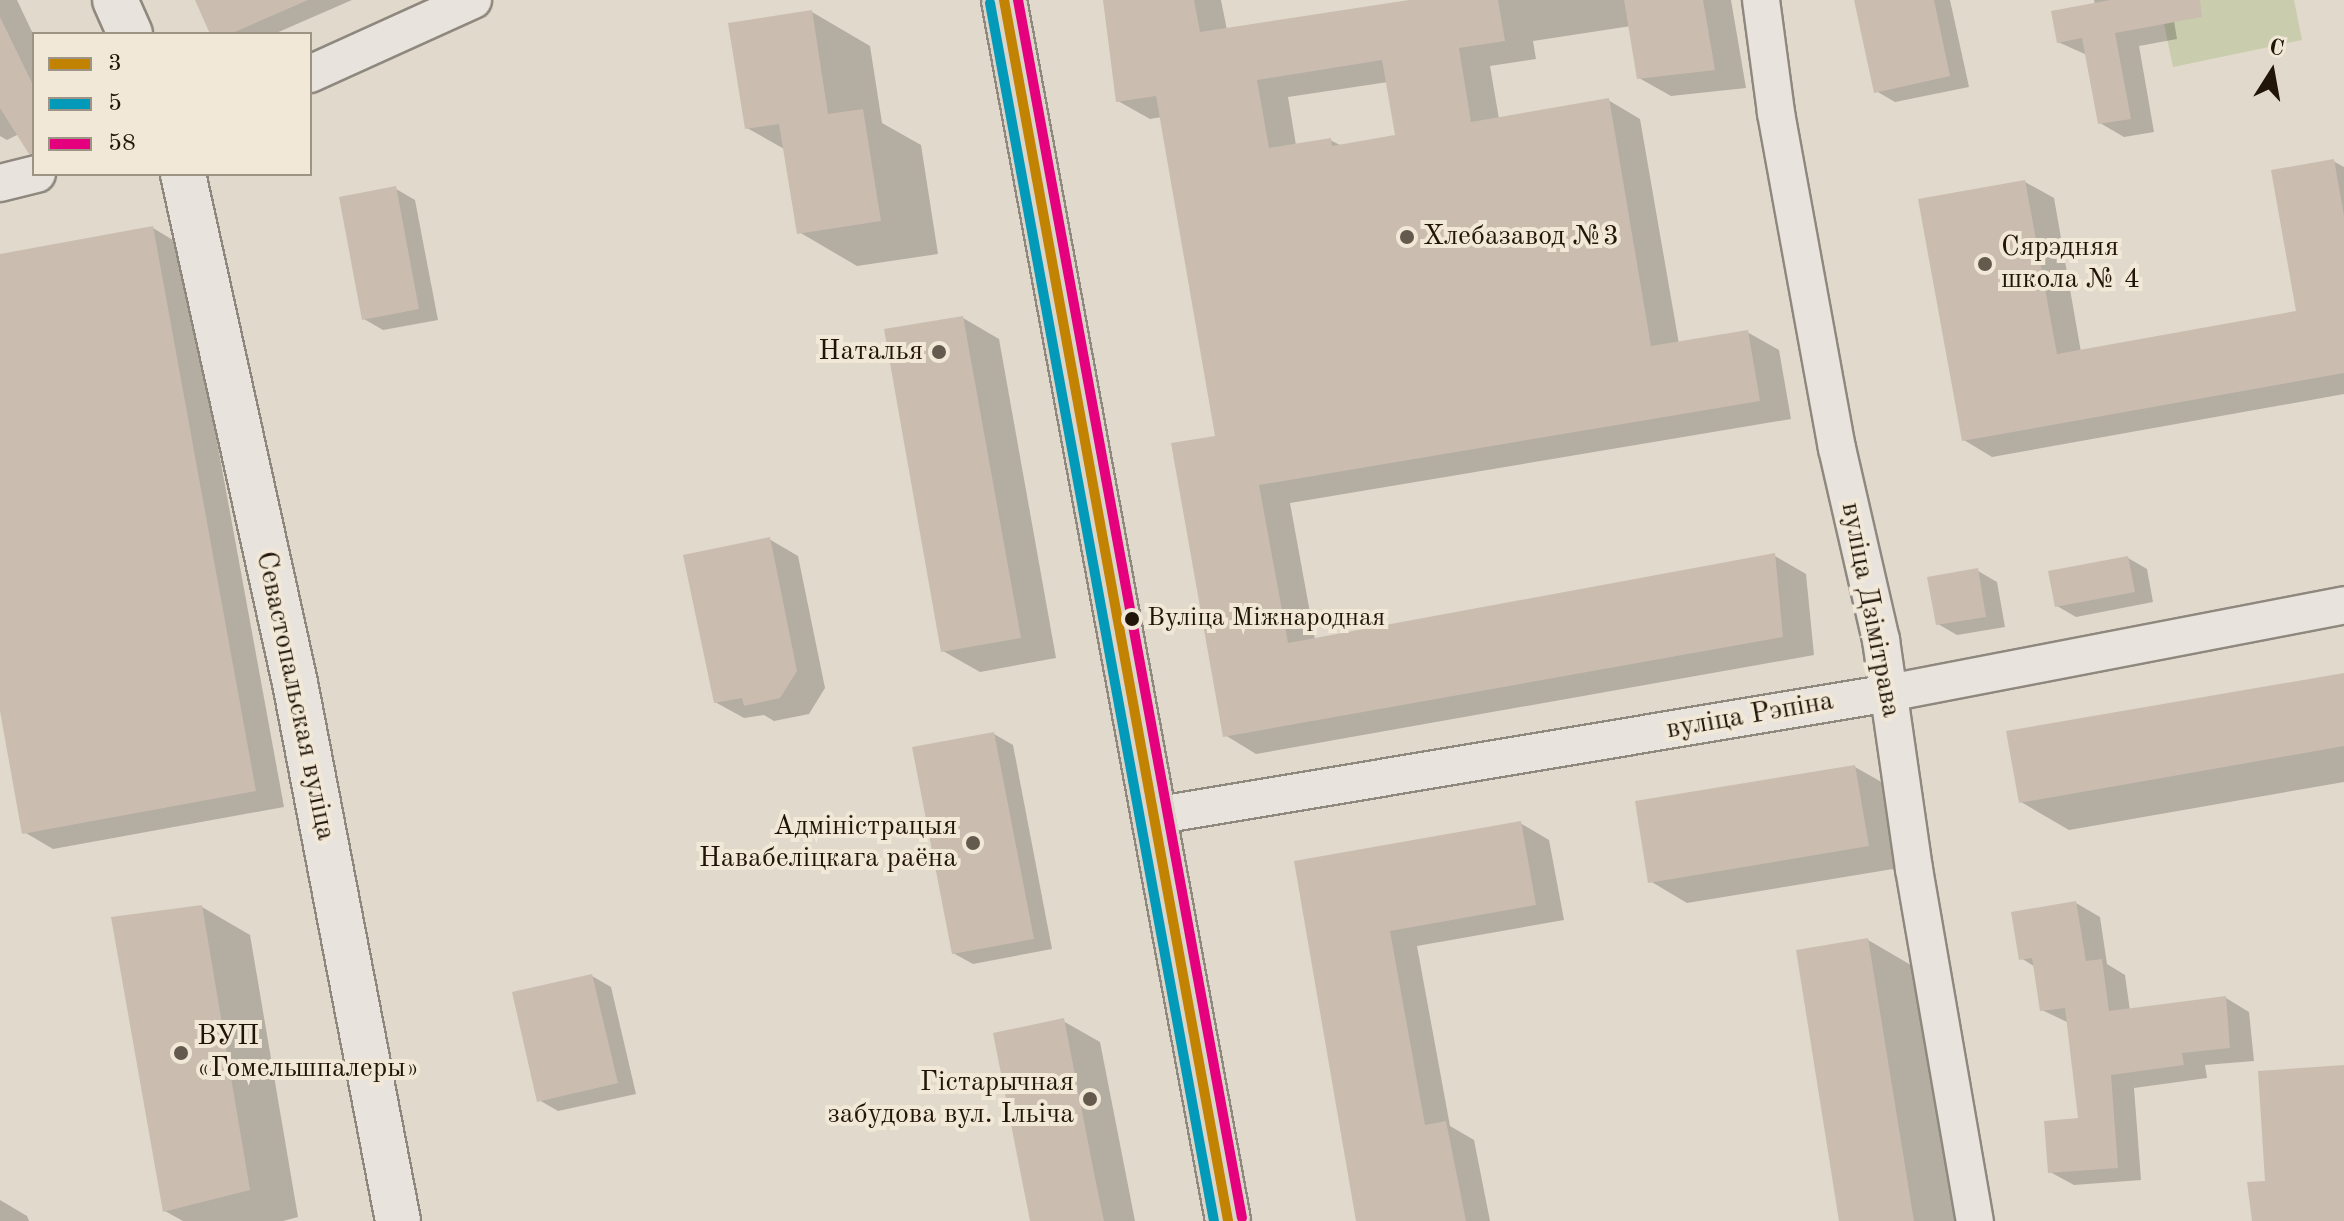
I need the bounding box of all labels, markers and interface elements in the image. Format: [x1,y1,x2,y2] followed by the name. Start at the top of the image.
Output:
[32,32,312,176] legend
[2232,32,2312,112] north arrow
[2267,36,2286,61] text: С
[108,52,122,76] text: 3
[108,92,122,116] text: 5
[108,132,136,156] text: 58
[1423,220,1619,254] place label: Хлебазавод №3
[1398,228,1416,246] marker: Хлебазавод №3
[2001,231,2140,297] place label: Сярэдняя школа № 4
[1976,255,1994,273] marker: Сярэдняя школа № 4
[818,335,923,369] place label: Наталья
[930,343,948,361] marker: Наталья
[1833,500,1907,720] street label: вуліца Дзімітрава
[248,548,342,844] street label: Севастопальская вуліца
[1147,603,1385,635] place label: Вуліца Міжнародная
[1124,611,1140,627] marker: Вуліца Міжнародная
[1664,685,1836,747] street label: вуліца Рэпіна
[699,810,957,876] place label: Адміністрацыя Навабеліцкага раёна
[964,834,982,852] marker: Адміністрацыя Навабеліцкага раёна
[197,1020,419,1086] place label: ВУП «Гомельшпалеры»
[172,1044,190,1062] marker: ВУП «Гомельшпалеры»
[828,1066,1074,1132] place label: Гістарычная забудова вул. Ільіча
[1081,1090,1099,1108] marker: Гістарычная забудова вул. Ільіча

